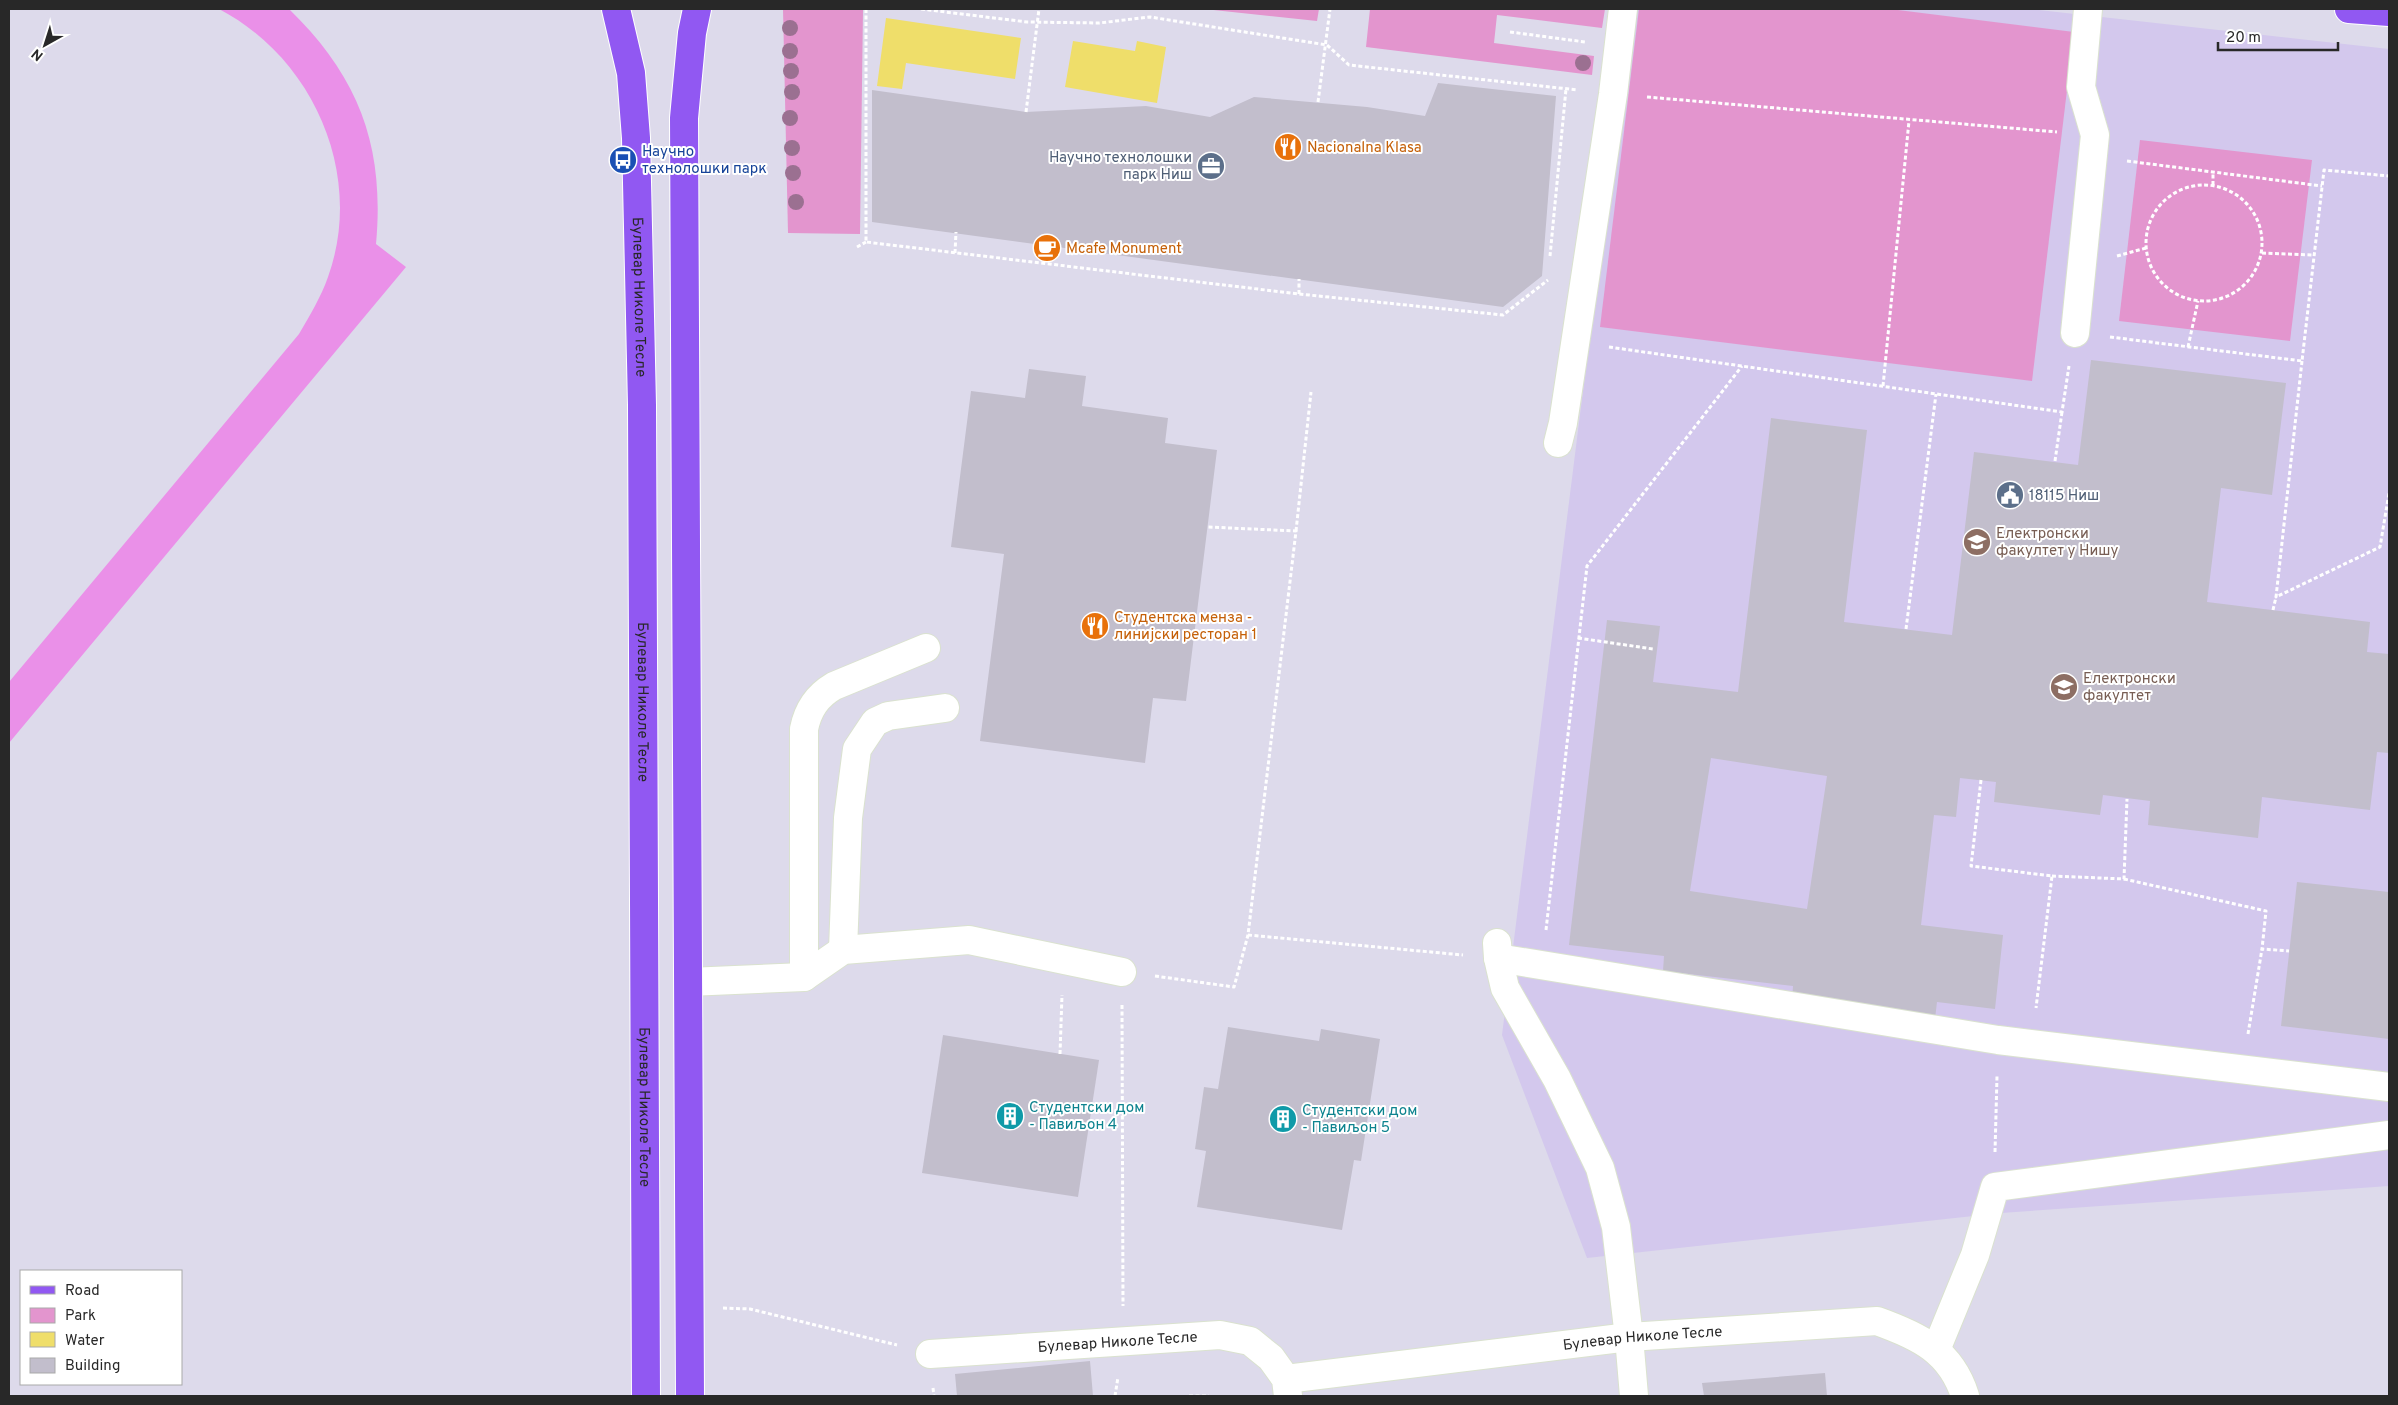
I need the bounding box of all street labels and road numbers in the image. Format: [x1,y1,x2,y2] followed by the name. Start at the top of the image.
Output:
[627,217,649,377] street label: Булевар Николе Тесле
[632,622,652,782] street label: Булевар Николе Тесле
[634,1027,653,1187] street label: Булевар Николе Тесле
[1562,1323,1723,1356] street label: Булевар Николе Тесле
[1037,1328,1198,1358] street label: Булевар Николе Тесле

